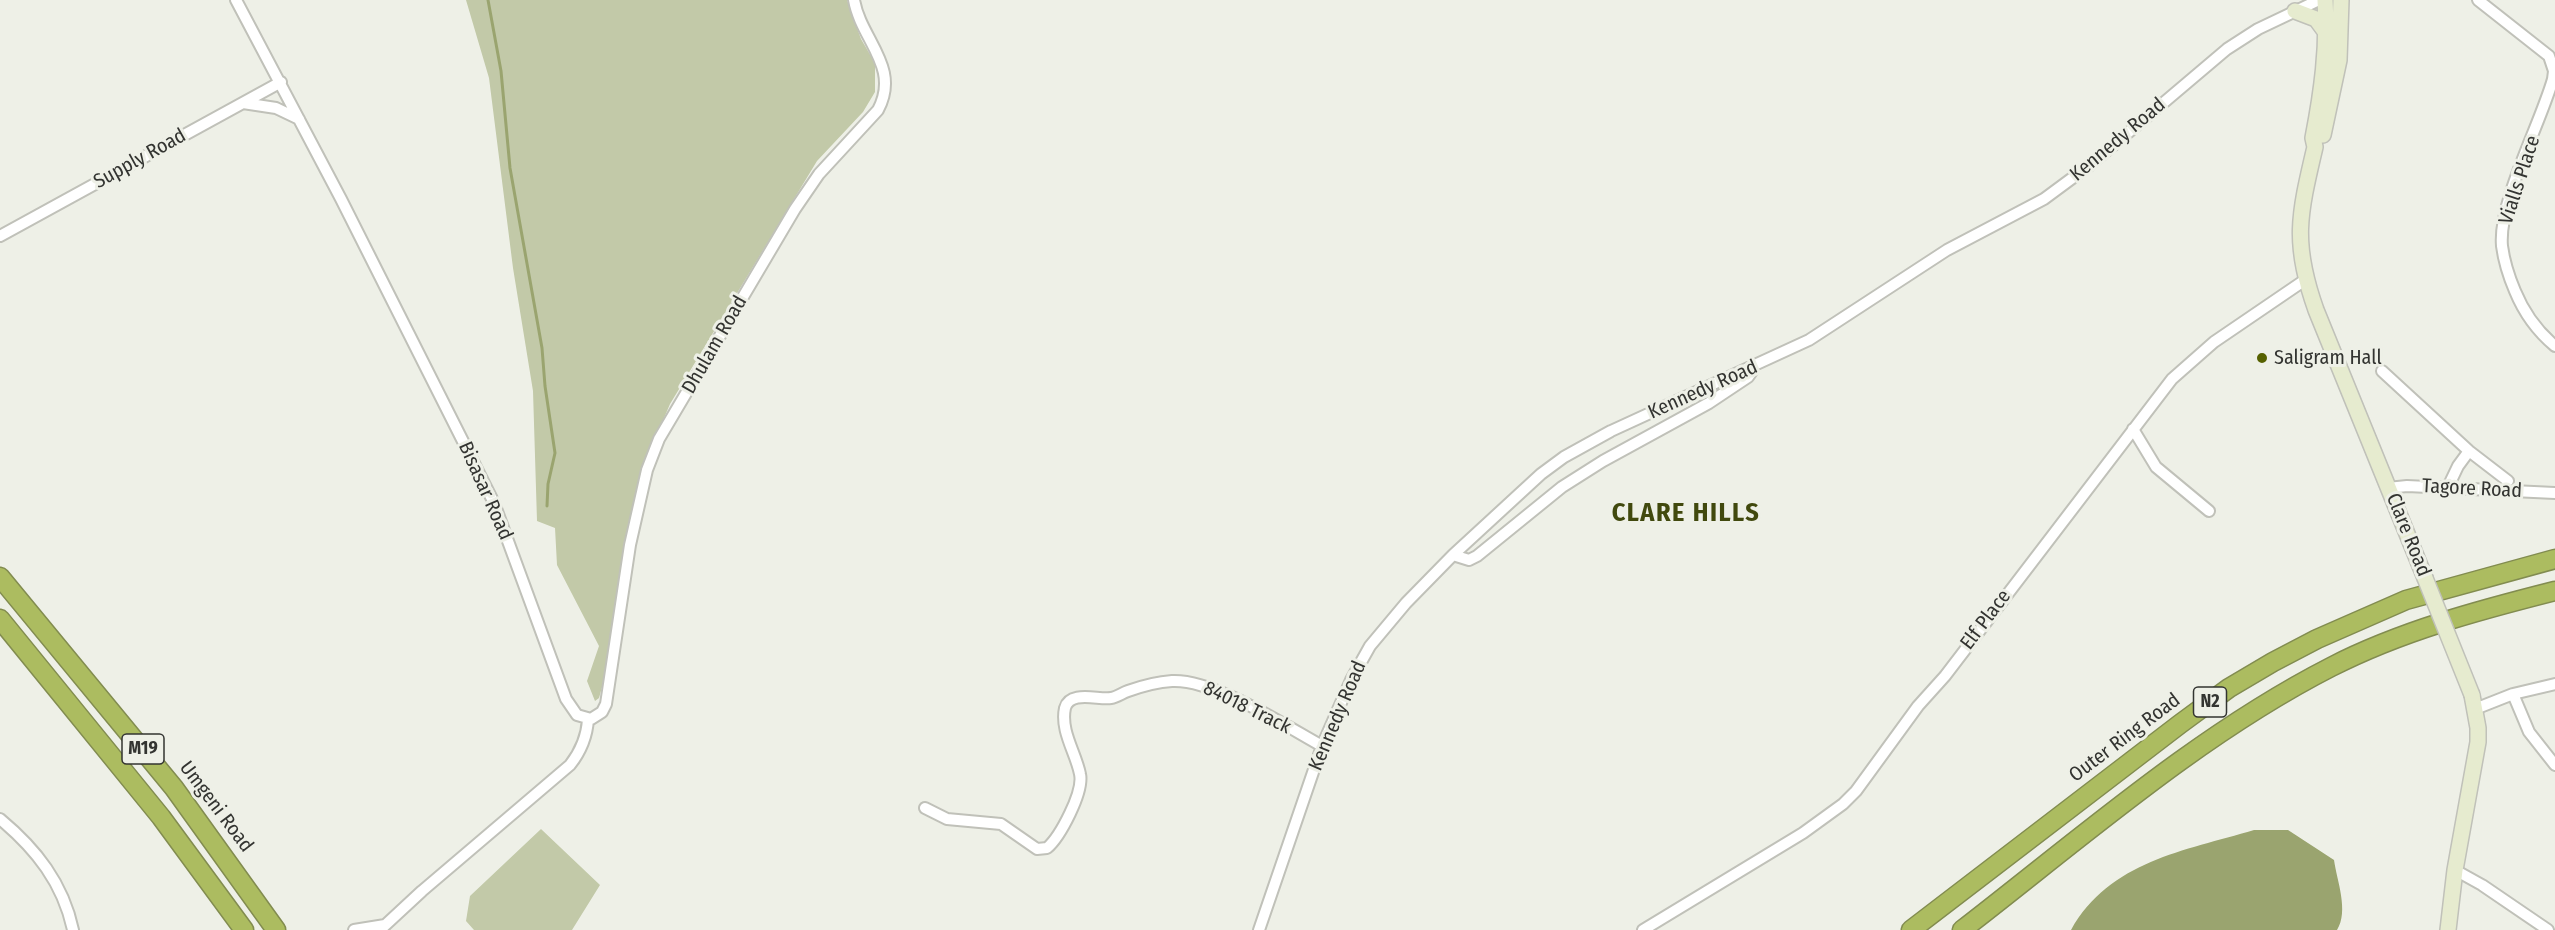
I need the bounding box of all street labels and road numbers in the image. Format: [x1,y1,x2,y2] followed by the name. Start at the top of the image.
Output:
[2065,93,2171,187] street label: Kennedy Road
[90,124,190,194] street label: Supply Road
[2494,133,2546,227] street label: Vialls Place
[677,292,753,398] street label: Dhulam Road
[1645,355,1761,425] street label: Kennedy Road
[453,438,517,544] street label: Bisasar Road
[2421,474,2523,504] street label: Tagore Road
[2381,490,2435,580] street label: Clare Road
[1956,585,2016,655] street label: Elf Place
[1304,657,1372,775] street label: Kennedy Road
[1199,676,1295,740] street label: 84018 Track
[2194,687,2226,717] road number: N2
[2065,688,2185,788] street label: Outer Ring Road
[122,734,164,764] road number: M19
[174,757,258,857] street label: Umgeni Road

